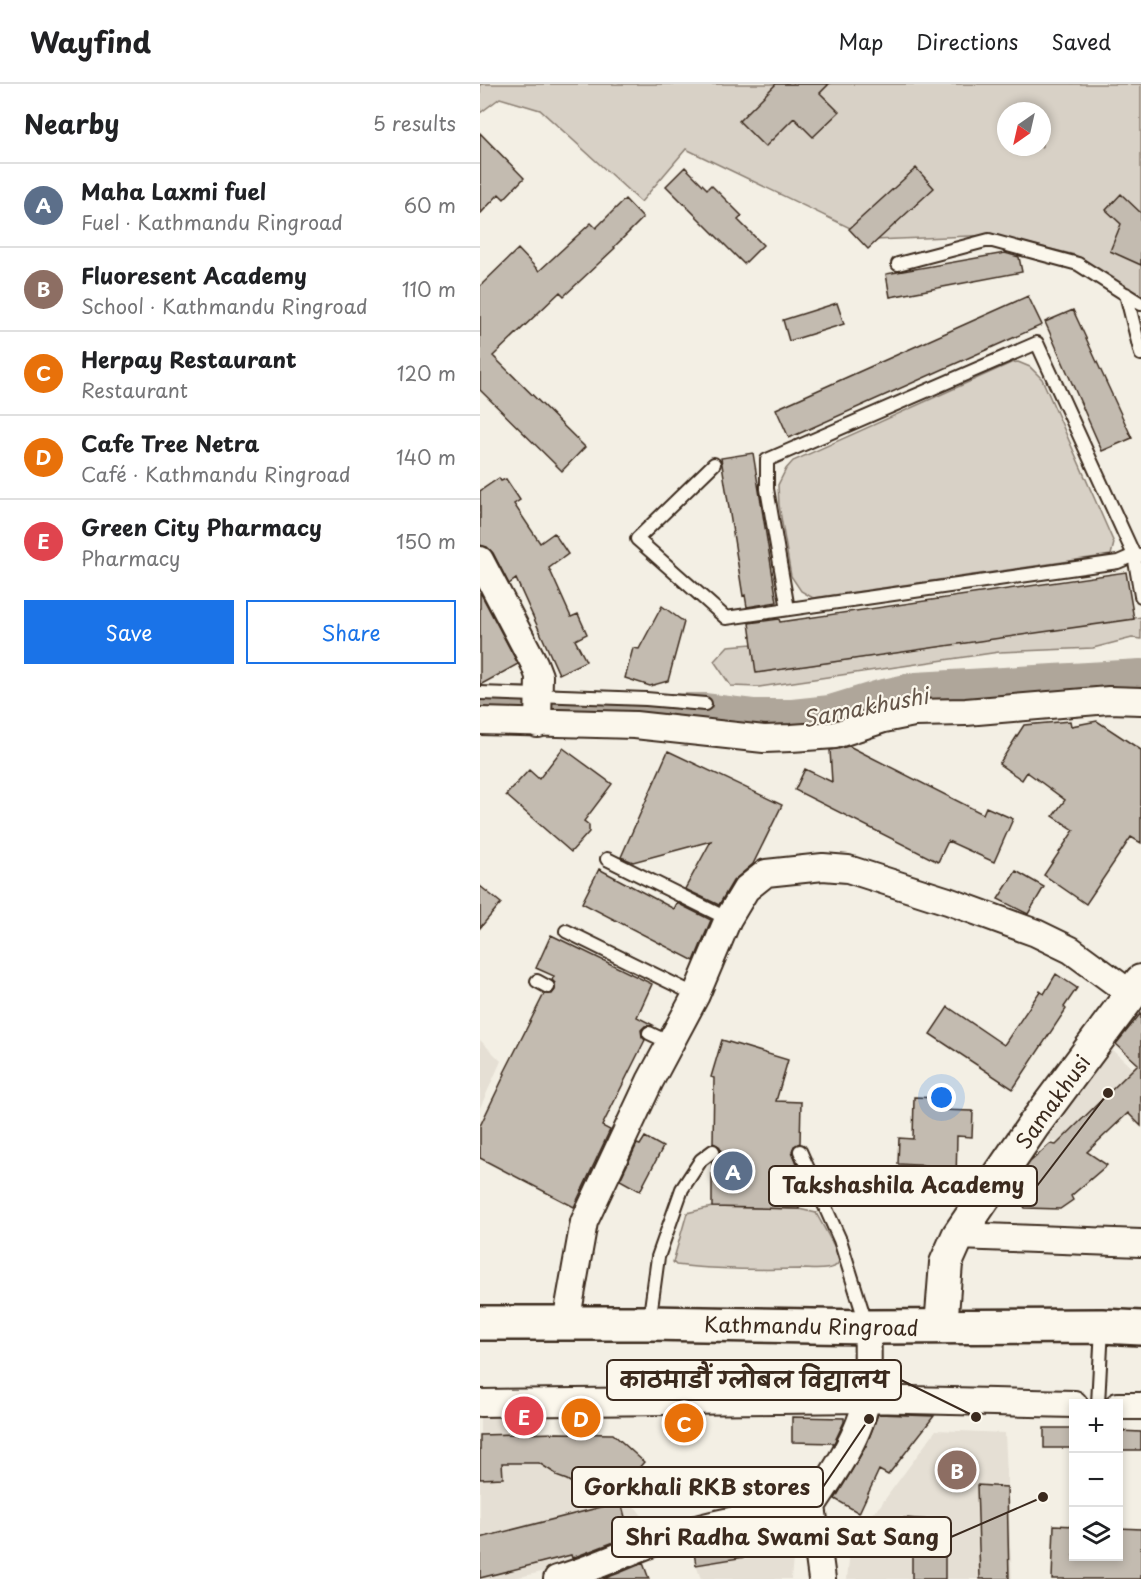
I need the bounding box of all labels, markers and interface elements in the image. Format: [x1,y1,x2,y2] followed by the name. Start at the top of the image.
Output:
[30,20,151,63] text: Wayfind
[838,25,883,57] text: Map
[916,25,1018,57] text: Directions
[1051,25,1111,57] text: Saved
[997,102,1051,156] north arrow
[24,104,119,143] text: Nearby
[373,108,456,138] text: 5 results
[81,174,266,207] text: Maha Laxmi fuel
[36,190,51,220] text: A
[404,190,456,220] text: 60 m
[81,207,343,237] text: Fuel · Kathmandu Ringroad
[81,258,307,291] text: Fluoresent Academy
[37,274,50,304] text: B
[402,274,456,304] text: 110 m
[81,291,368,321] text: School · Kathmandu Ringroad
[81,342,297,375] text: Herpay Restaurant
[36,358,51,388] text: C
[397,358,456,388] text: 120 m
[81,375,188,405] text: Restaurant
[81,426,259,459] text: Cafe Tree Netra
[36,442,51,472] text: D
[396,442,456,472] text: 140 m
[81,459,351,489] text: Café · Kathmandu Ringroad
[81,510,322,543] text: Green City Pharmacy
[37,526,50,556] text: E
[396,526,456,556] text: 150 m
[81,543,181,573] text: Pharmacy
[24,600,234,664] button: Save
[246,600,456,664] button: Share
[799,677,933,734] water label: Samakhushi
[1007,1047,1097,1155] street label: Samakhusi
[927,1083,956,1112] your location
[714,1148,752,1194] pin: A
[769,1166,1037,1206] callout: Takshashila Academy
[782,1167,1024,1200] text: Takshashila Academy
[704,1307,918,1343] street label: Kathmandu Ringroad
[607,1360,901,1400] callout: काठमाडौं ग्लोबल विद्यालय
[619,1361,891,1395] text: काठमाडौं ग्लोबल विद्यालय
[504,1394,543,1438] pin: E
[562,1396,600,1440] pin: D
[1069,1399,1123,1561] map controls
[1069,1399,1123,1453] button: +
[664,1400,704,1446] pin: C
[938,1448,976,1492] pin: B
[1069,1453,1123,1507] button: −
[572,1467,823,1507] callout: Gorkhali RKB stores
[584,1469,810,1502] text: Gorkhali RKB stores
[1069,1507,1123,1561] button: layers
[612,1517,951,1557] callout: Shri Radha Swami Sat Sang
[625,1519,939,1552] text: Shri Radha Swami Sat Sang

